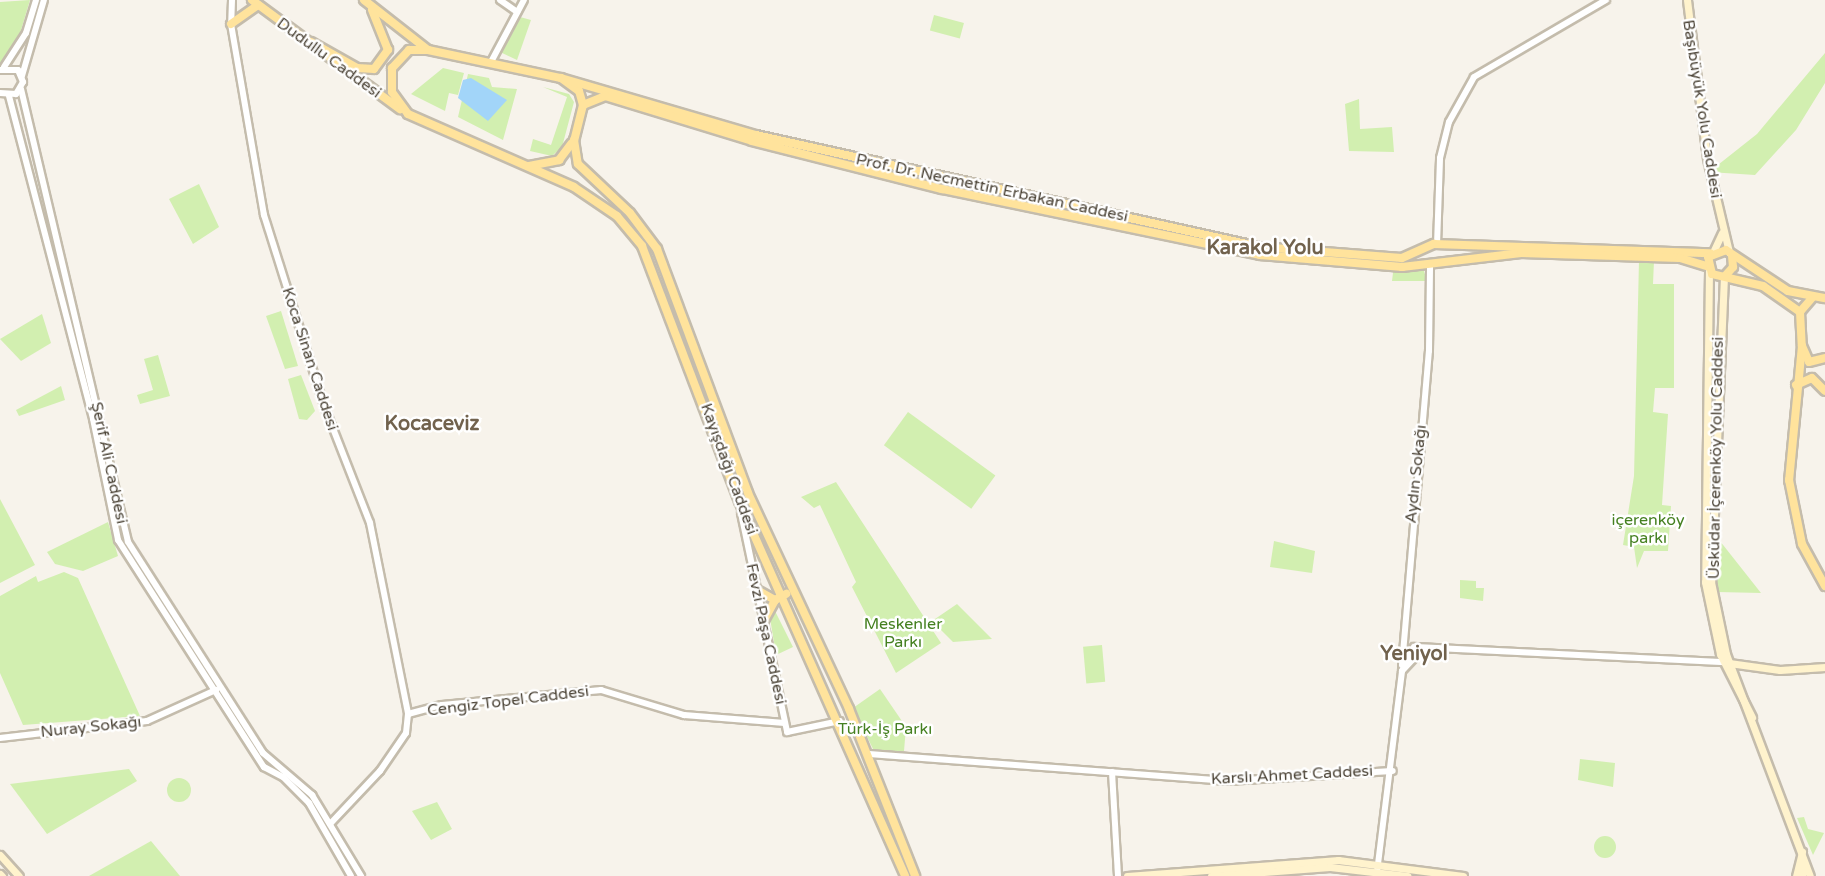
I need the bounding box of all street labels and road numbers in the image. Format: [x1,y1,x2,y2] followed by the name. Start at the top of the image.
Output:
[273,14,385,102] street label: Dudullu Caddesi
[1678,18,1726,200] street label: Başıbüyük Yolu Caddesi
[854,150,1130,226] street label: Prof. Dr. Necmettin Erbakan Caddesi
[278,285,342,433] street label: Koca Sinan Caddesi
[1704,337,1728,579] street label: Üsküdar İçerenköy Yolu Caddesi
[87,400,131,526] street label: Şerif Ali Caddesi
[696,401,762,537] street label: Kayışdağı Caddesi
[1401,424,1431,524] street label: Aydın Sokağı
[742,562,790,706] street label: Fevzi Paşa Caddesi
[426,682,590,720] street label: Cengiz Topel Caddesi
[40,712,142,742] street label: Nuray Sokağı
[1210,761,1374,789] street label: Karslı Ahmet Caddesi

